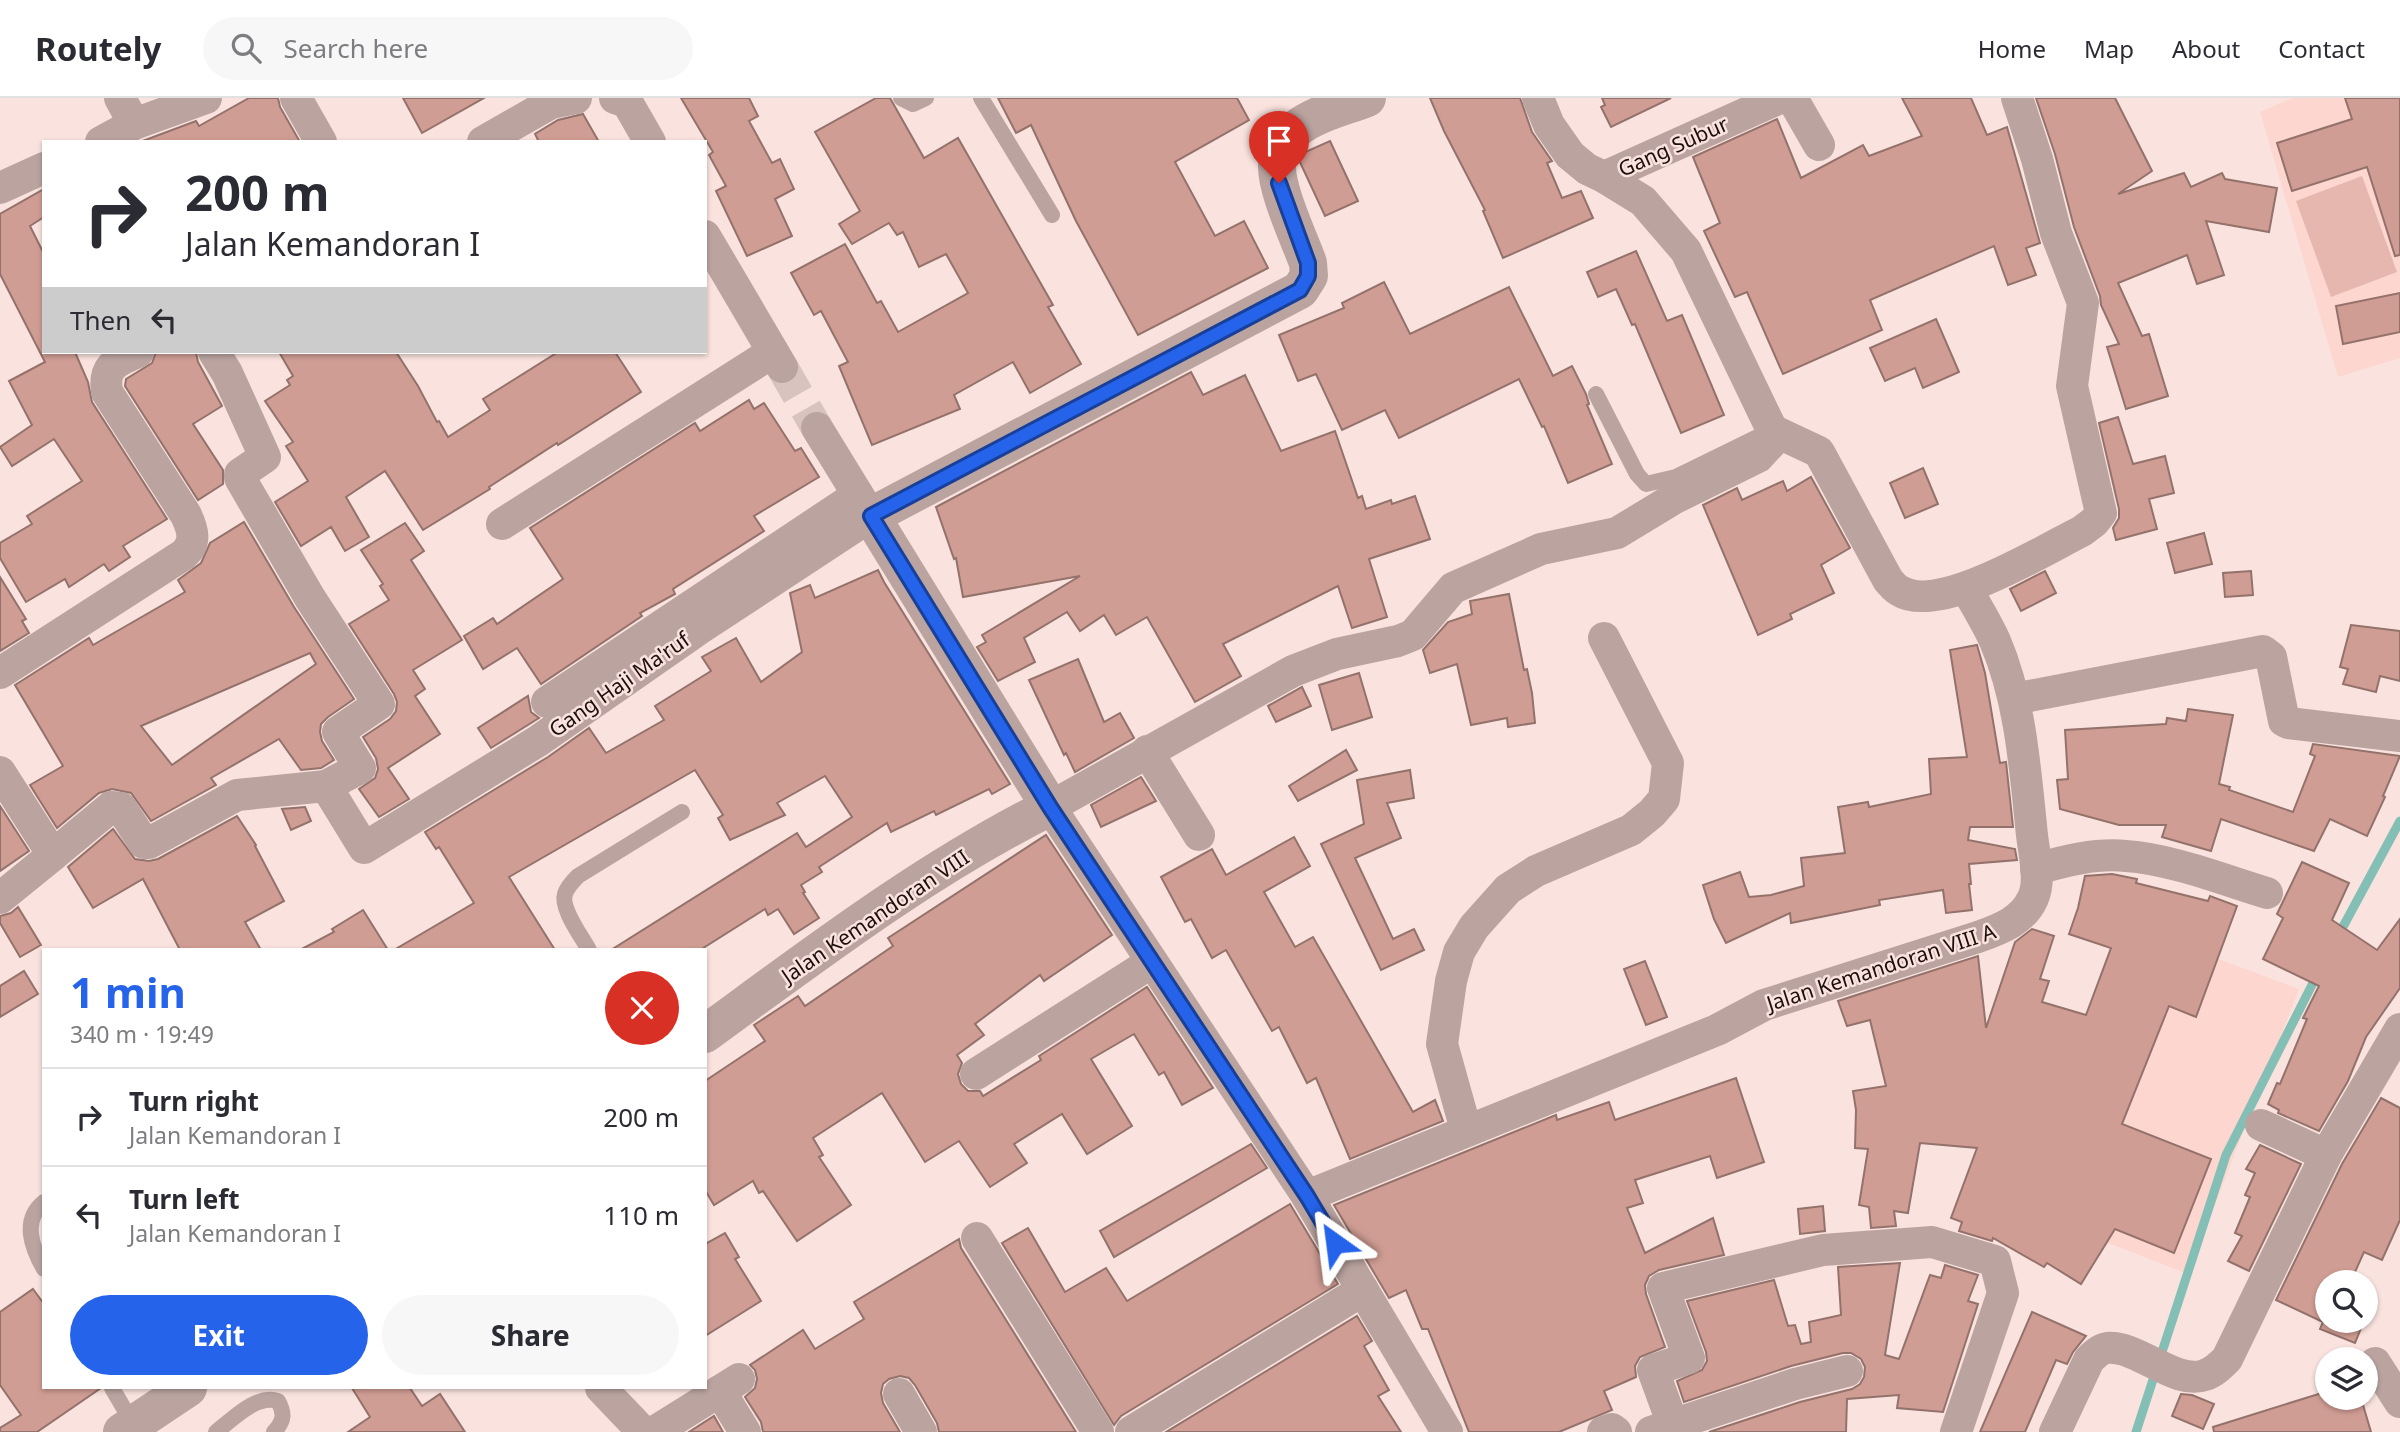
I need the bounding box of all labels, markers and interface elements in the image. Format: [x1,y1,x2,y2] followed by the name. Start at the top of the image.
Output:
[203,17,693,80] search box
[35,26,161,71] text: Routely
[227,29,265,67] icon: search
[283,30,428,66] text: Search here
[1978,32,2046,65] text: Home
[2084,32,2134,65] text: Map
[2172,32,2240,65] text: About
[2278,32,2365,65] text: Contact
[1614,109,1733,183] street label: Gang Subur
[1249,111,1309,183] pin
[1260,122,1298,160] icon: arrive
[185,159,330,225] text: 200 m
[70,168,161,259] icon: right
[185,222,480,265] text: Jalan Kemandoran I
[145,301,183,339] icon: left
[70,302,131,338] text: Then
[543,624,696,743] street label: Gang Haji Ma'ruf
[774,843,974,990] street label: Jalan Kemandoran VIII
[1761,917,2000,1018] street label: Jalan Kemandoran VIII A
[70,963,186,1020] text: 1 min
[605,971,679,1045] button: close
[70,1018,214,1050] text: 340 m · 19:49
[129,1083,259,1119] text: Turn right
[70,1098,108,1136] icon: right
[603,1099,679,1135] text: 200 m
[129,1119,341,1151] text: Jalan Kemandoran I
[129,1181,240,1217] text: Turn left
[70,1196,108,1234] icon: left
[603,1197,679,1233] text: 110 m
[1298,1206,1372,1280] position arrow
[129,1217,341,1249] text: Jalan Kemandoran I
[2315,1270,2378,1410] map controls
[2315,1270,2378,1333] button: search
[70,1295,368,1375] button: Exit
[382,1295,679,1375] button: Share
[2315,1347,2378,1410] button: layers

